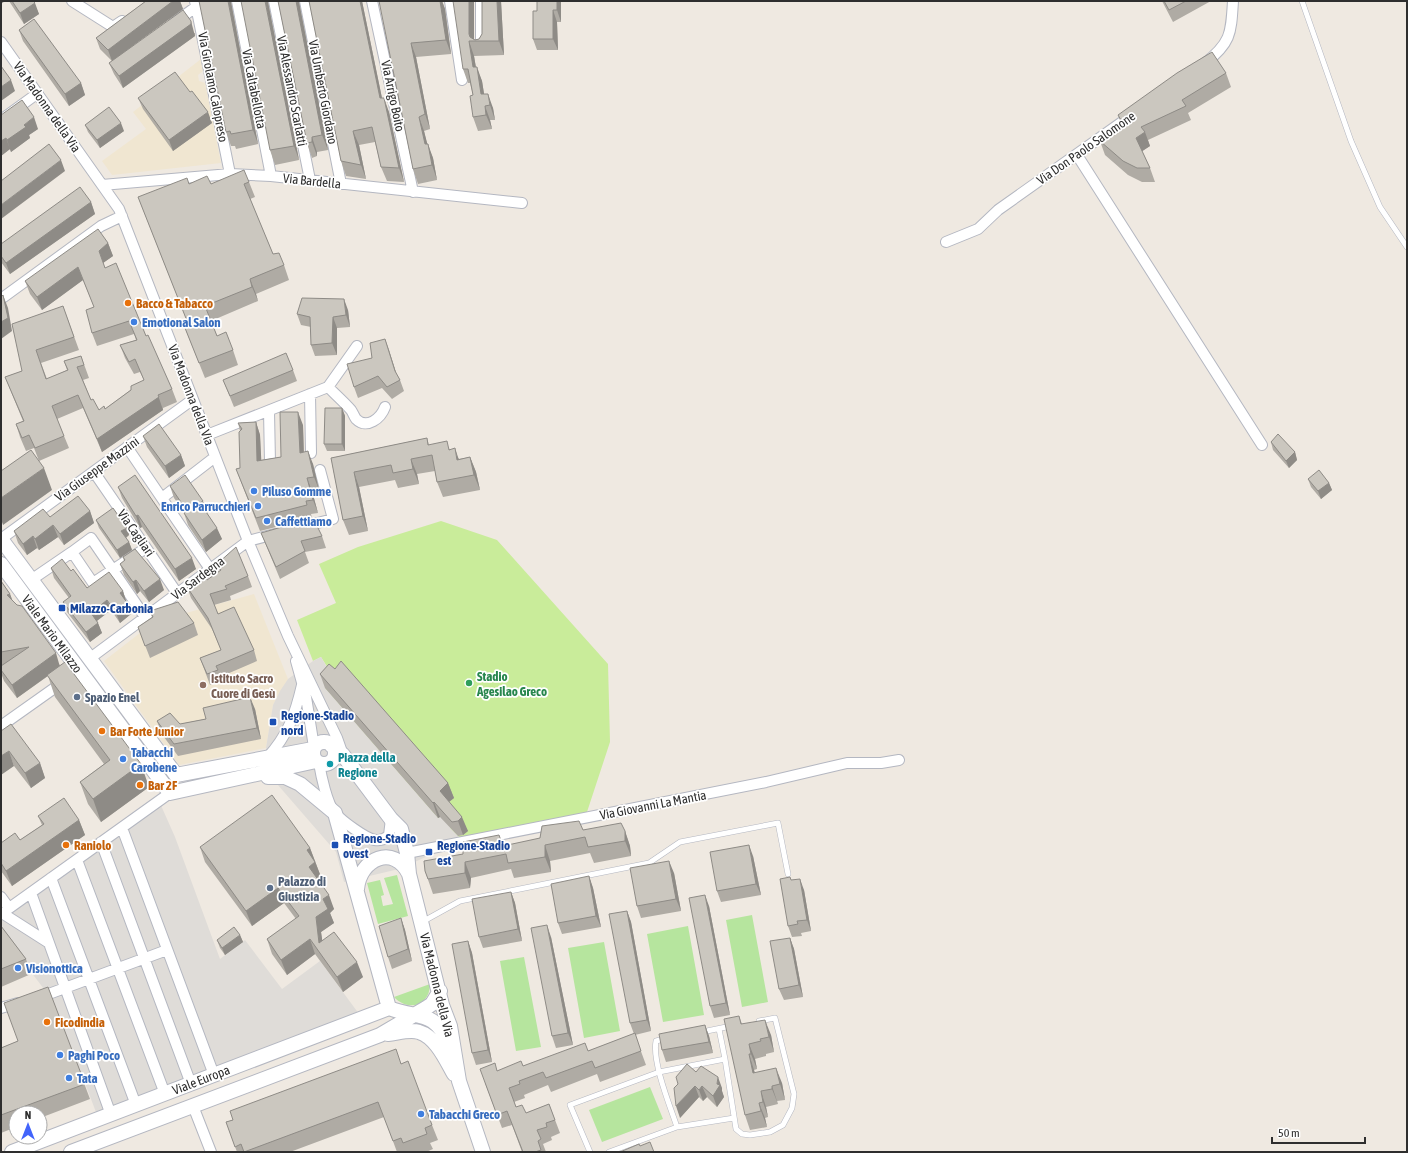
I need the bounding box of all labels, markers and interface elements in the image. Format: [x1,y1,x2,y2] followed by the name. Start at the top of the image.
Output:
[195,31,231,143] street label: Via Girolamo Calopreso
[274,34,310,148] street label: Via Alessandro Scarlatti
[306,39,340,145] street label: Via Umberto Giordano
[239,48,269,130] street label: Via Caltabellotta
[10,59,84,155] street label: Via Madonna della Via
[378,59,408,133] street label: Via Arrigo Boito
[1034,108,1138,188] street label: Via Don Paolo Salomone
[282,170,342,192] street label: Via Bardella
[136,296,213,311] place label: Bacco & Tabacco
[123,298,133,308] marker: Bacco & Tabacco
[142,315,221,330] place label: Emotional Salon
[129,317,139,327] marker: Emotional Salon
[165,342,217,448] street label: Via Madonna della Via
[52,433,142,505] street label: Via Giuseppe Mazzini
[262,484,331,499] place label: Piluso Gomme
[249,486,259,496] marker: Piluso Gomme
[161,499,250,514] place label: Enrico Parrucchieri
[253,501,263,511] marker: Enrico Parrucchieri
[114,507,158,559] street label: Via Cagliari
[275,514,332,529] place label: Caffettiamo
[262,516,272,526] marker: Caffettiamo
[169,553,227,603] street label: Via Sardegna
[19,592,85,676] street label: Viale Mario Milazzo
[70,601,153,616] place label: Milazzo-Carbonia
[57,603,67,613] marker: Milazzo-Carbonia
[476,669,547,699] place label: Stadio Agesilao Greco
[211,671,275,701] place label: Istituto Sacro Cuore di Gesù
[464,678,474,688] marker: Stadio Agesilao Greco
[198,680,208,690] marker: Istituto Sacro Cuore di Gesù
[85,690,140,705] place label: Spazio Enel
[72,692,82,702] marker: Spazio Enel
[281,708,354,738] place label: Regione-Stadio nord
[268,717,278,727] marker: Regione-Stadio nord
[110,724,185,739] place label: Bar Forte Junior
[97,726,107,736] marker: Bar Forte Junior
[131,745,177,775] place label: Tabacchi Carobene
[338,750,395,780] place label: Piazza della Regione
[118,754,128,764] marker: Tabacchi Carobene
[325,759,335,769] marker: Piazza della Regione
[148,778,178,793] place label: Bar 2F
[135,780,145,790] marker: Bar 2F
[598,787,708,823] street label: Via Giovanni La Mantia
[343,831,416,861] place label: Regione-Stadio ovest
[74,838,111,853] place label: Raniolo
[437,838,510,868] place label: Regione-Stadio est
[61,840,71,850] marker: Raniolo
[330,840,340,850] marker: Regione-Stadio ovest
[424,847,434,857] marker: Regione-Stadio est
[278,874,326,904] place label: Palazzo di Giustizia
[265,883,275,893] marker: Palazzo di Giustizia
[417,931,457,1039] street label: Via Madonna della Via
[25,961,83,976] place label: Visionottica
[13,963,23,973] marker: Visionottica
[55,1015,105,1030] place label: Ficodindia
[42,1017,52,1027] marker: Ficodindia
[68,1048,120,1063] place label: Paghi Poco
[55,1050,65,1060] marker: Paghi Poco
[170,1062,232,1098] street label: Viale Europa
[77,1071,98,1086] place label: Tata
[64,1073,74,1083] marker: Tata
[8,1105,48,1145] north arrow
[429,1107,500,1122] place label: Tabacchi Greco
[25,1109,31,1121] text: N
[416,1109,426,1119] marker: Tabacchi Greco
[1272,1119,1365,1145] scale bar
[1278,1126,1300,1140] text: 50 m

